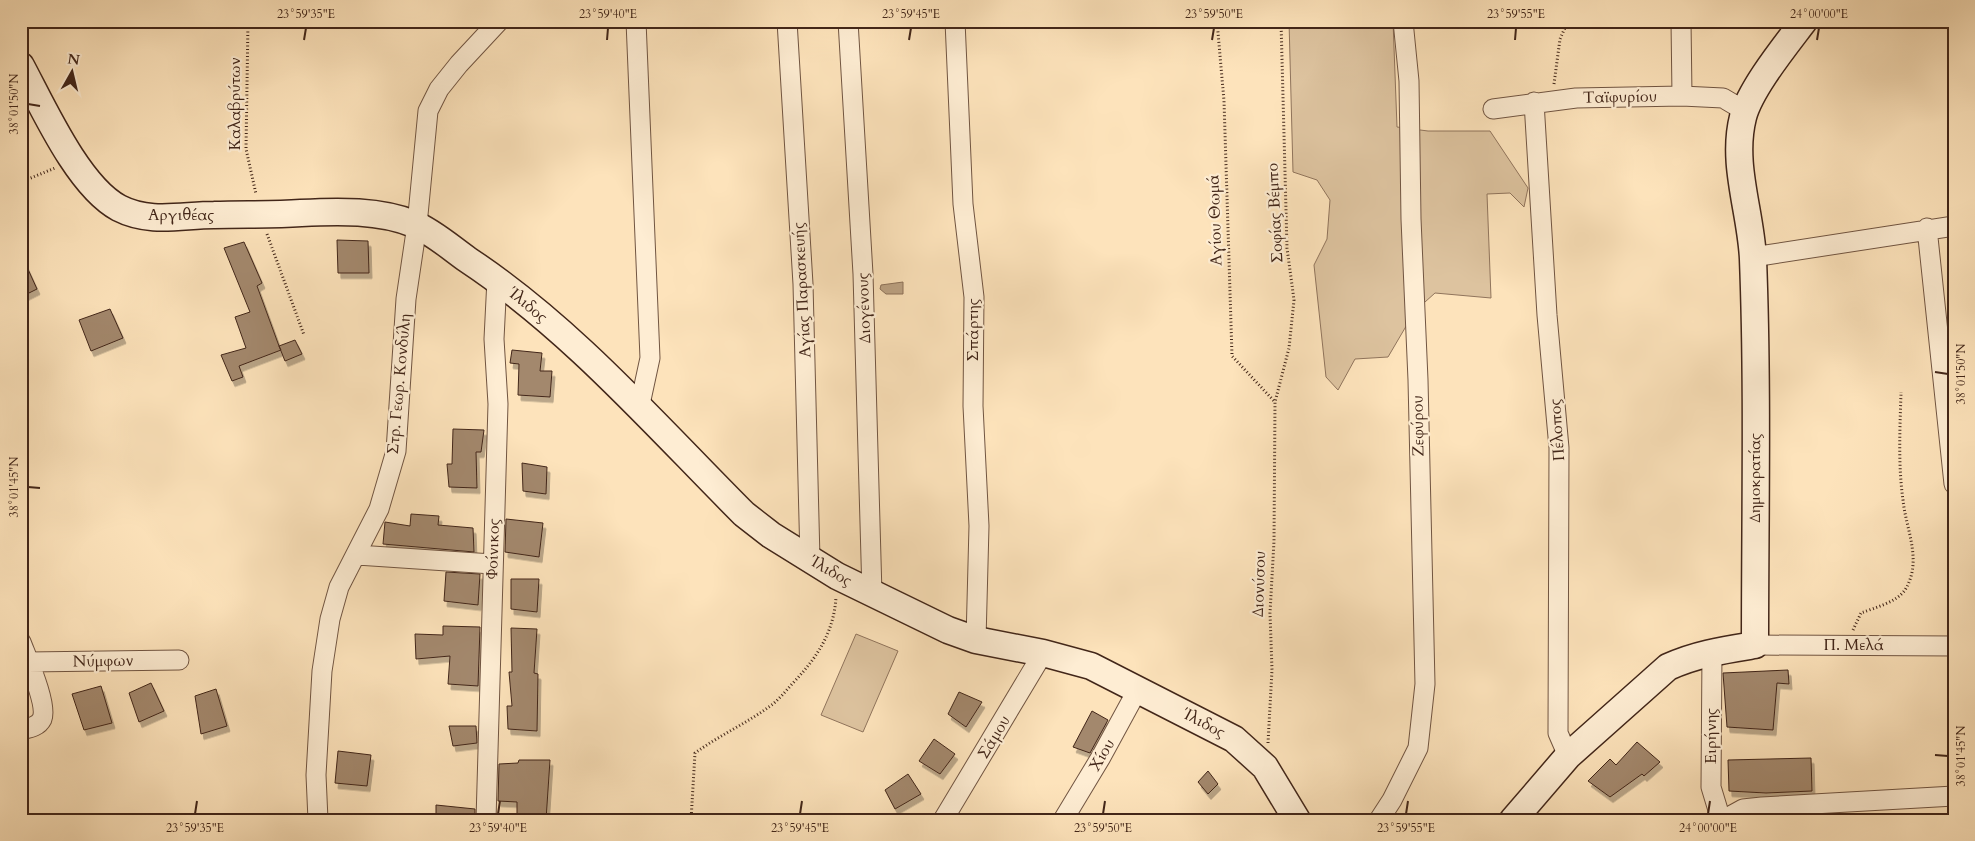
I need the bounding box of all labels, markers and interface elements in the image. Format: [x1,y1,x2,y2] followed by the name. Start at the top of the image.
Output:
[277,6,335,22] text: 23°59'35"E
[579,6,637,22] text: 23°59'40"E
[882,6,940,22] text: 23°59'45"E
[1185,6,1243,22] text: 23°59'50"E
[1487,6,1545,22] text: 23°59'55"E
[1790,6,1848,22] text: 24°00'00"E
[48,48,98,98] north arrow
[66,49,81,70] text: N
[224,57,246,151] street label: Καλαβρύτων
[6,73,22,134] text: 38°01'50"N
[1583,85,1657,109] street label: Ταϊφυρίου
[1261,162,1289,264] street label: Σοφίας Βέμπο
[1202,174,1228,266] street label: Αγίου Θωμά
[148,204,214,226] street label: Αργιθέας
[787,222,817,358] street label: Αγίας Παρασκευής
[852,272,876,344] street label: Διογένους
[503,282,552,328] street label: Ίλιδος
[962,298,984,362] street label: Σπάρτης
[382,313,416,455] street label: Στρ. Γεωρ. Κονδύλη
[1953,343,1969,404] text: 38°01'50"N
[1406,395,1430,457] street label: Ζεφύρου
[1544,398,1570,462] street label: Πέλοπος
[1744,433,1766,523] street label: Δημοκρατίας
[6,456,22,517] text: 38°01'45"N
[481,518,505,580] street label: Φοίνικος
[805,550,856,592] street label: Ίλιδος
[1247,550,1271,618] street label: Διονύσου
[1823,634,1885,656] street label: Π. Μελά
[73,649,134,673] street label: Νύμφων
[1178,702,1229,743] street label: Ίλιδος
[1700,708,1722,764] street label: Ειρήνης
[972,711,1016,763] street label: Σάμου
[1953,725,1969,786] text: 38°01'45"N
[1084,735,1120,775] street label: Χίου
[166,820,224,836] text: 23°59'35"E
[469,820,527,836] text: 23°59'40"E
[771,820,829,836] text: 23°59'45"E
[1074,820,1132,836] text: 23°59'50"E
[1377,820,1435,836] text: 23°59'55"E
[1679,820,1737,836] text: 24°00'00"E

